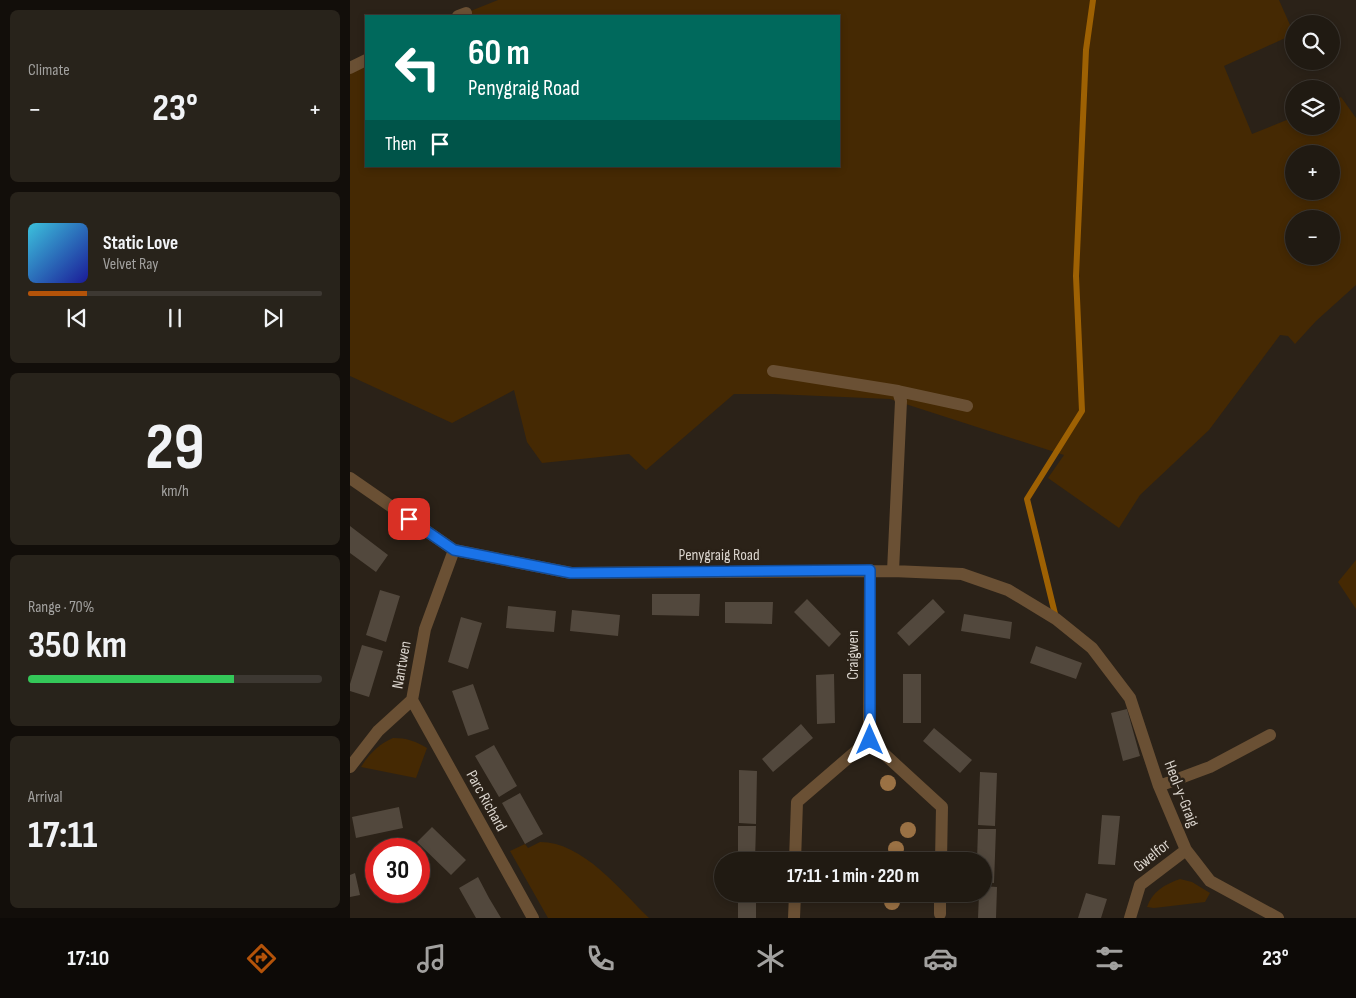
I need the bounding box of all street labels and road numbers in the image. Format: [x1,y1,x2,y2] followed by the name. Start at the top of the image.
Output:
[678,546,760,565] street label: Penygraig Road
[844,630,863,680] street label: Craigwen
[388,640,416,690] street label: Nantwen
[1160,758,1202,830] street label: Heol-y-Graig
[462,767,510,835] street label: Parc Richard
[1130,835,1174,876] street label: Gwelfor

